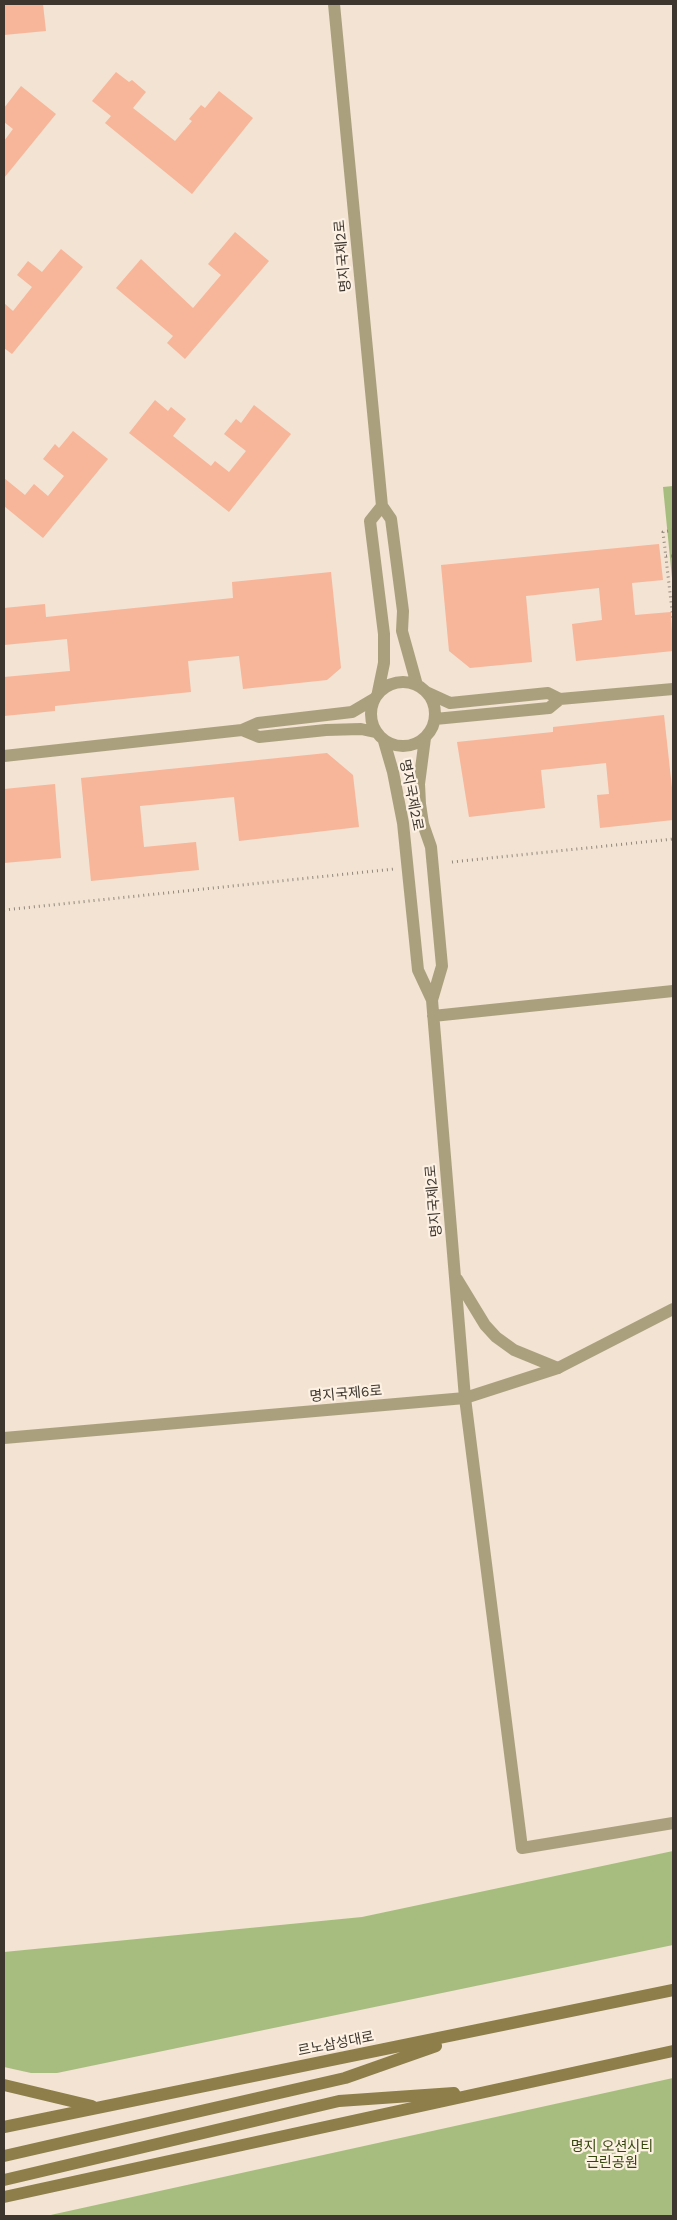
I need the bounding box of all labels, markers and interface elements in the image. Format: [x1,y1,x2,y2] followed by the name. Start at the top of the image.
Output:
[331,219,355,293] street label: 명지국제2로
[396,758,426,832] street label: 명지국제2로
[422,1164,446,1238] street label: 명지국제2로
[309,1382,383,1406] street label: 명지국제6로
[296,2028,376,2060] street label: 르노삼성대로
[571,2139,653,2172] park label: 명지 오션시티 근린공원

